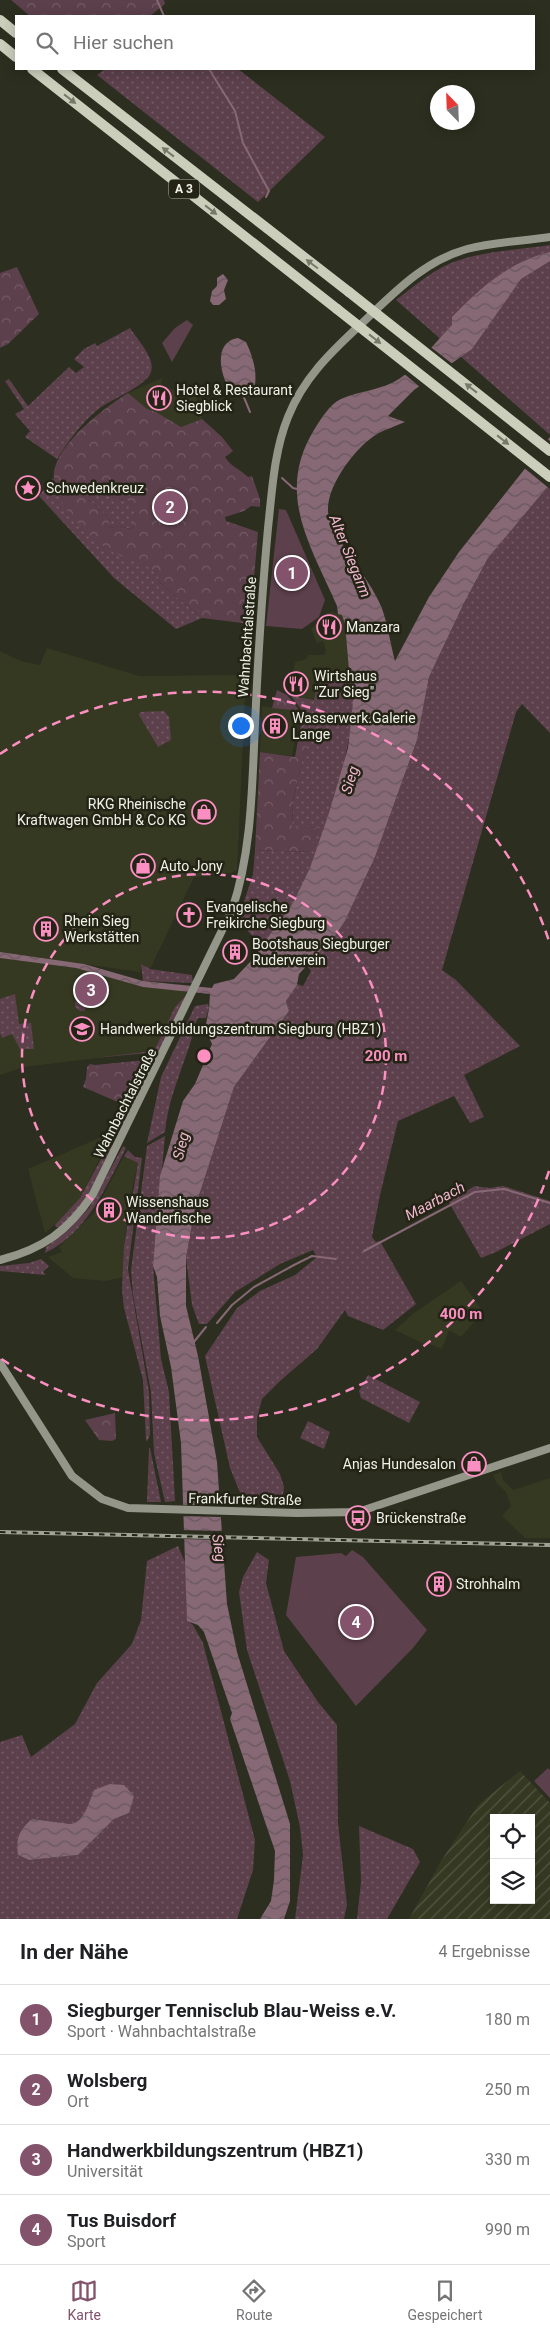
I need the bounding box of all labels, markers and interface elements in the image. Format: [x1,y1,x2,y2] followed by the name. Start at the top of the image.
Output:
[15,15,535,70] search box
[33,29,61,57] icon: search
[73,31,174,54] text: Hier suchen
[430,85,475,130] north arrow
[63,93,76,104] one-way arrow
[162,146,175,157] one-way arrow
[169,180,199,198] road number: A 3
[205,205,218,215] one-way arrow
[305,259,319,269] one-way arrow
[369,334,382,345] one-way arrow
[176,382,293,414] place label: Hotel & Restaurant Siegblick
[464,383,477,394] one-way arrow
[146,385,172,411] restaurant icon: Hotel & Restaurant Siegblick
[496,434,509,445] one-way arrow
[15,475,41,501] place icon: Schwedenkreuz
[46,480,144,496] place label: Schwedenkreuz
[154,488,186,526] pin: 2
[325,511,375,600] water label: Alter Siegarm
[276,554,308,592] pin: 1
[235,576,259,698] street label: Wahnbachtalstraße
[316,614,342,640] restaurant icon: Manzara
[346,619,400,635] place label: Manzara
[314,668,377,700] place label: Wirtshaus "Zur Sieg"
[283,671,309,697] restaurant icon: Wirtshaus "Zur Sieg"
[292,710,416,742] place label: Wasserwerk.Galerie Lange
[228,713,254,739] your location
[262,713,288,739] building icon: Wasserwerk.Galerie Lange
[337,764,363,796] water label: Sieg
[17,796,186,828] place label: RKG Rheinische Kraftwagen GmbH & Co KG
[191,799,217,825] shop icon: RKG Rheinische Kraftwagen GmbH & Co KG
[130,853,156,879] shop icon: Auto Jony
[160,858,223,874] place label: Auto Jony
[206,899,325,931] place label: Evangelische Freikirche Siegburg
[176,902,202,928] church icon: Evangelische Freikirche Siegburg
[64,913,139,945] place label: Rhein Sieg Werkstätten
[33,916,59,942] building icon: Rhein Sieg Werkstätten
[252,936,390,968] place label: Bootshaus Siegburger Ruderverein
[222,939,248,965] building icon: Bootshaus Siegburger Ruderverein
[75,971,107,1009] pin: 3
[69,1016,95,1042] school or university icon: Handwerksbildungszentrum Siegburg (HBZ1)
[100,1021,381,1038] place label: Handwerksbildungszentrum Siegburg (HBZ1)
[90,1045,160,1161] street label: Wahnbachtalstraße
[195,1047,213,1065] centre of rings
[365,1047,407,1065] text: 200 m
[169,1130,193,1162] water label: Sieg
[402,1178,468,1224] water label: Maarbach
[126,1194,211,1226] place label: Wissenshaus Wanderfische
[96,1197,122,1223] building icon: Wissenshaus Wanderfische
[440,1305,482,1323] text: 400 m
[461,1451,487,1477] shop icon: Anjas Hundesalon
[343,1456,456,1472] place label: Anjas Hundesalon
[188,1490,302,1508] street label: Frankfurter Straße
[345,1505,371,1531] bus stop icon: Brückenstraße
[376,1510,466,1526] place label: Brückenstraße
[208,1533,230,1563] water label: Sieg
[426,1571,452,1597] building icon: Strohhalm
[456,1576,520,1592] place label: Strohhalm
[340,1603,372,1641] pin: 4
[490,1814,535,1904] map controls
[490,1814,535,1859] button: locate
[490,1859,535,1904] button: layers
[20,1940,128,1964] text: In der Nähe
[438,1942,530,1961] text: 4 Ergebnisse
[67,1999,397,2022] text: Siegburger Tennisclub Blau-Weiss e.V.
[31,2010,41,2029] text: 1
[485,2010,530,2029] text: 180 m
[67,2022,256,2041] text: Sport · Wahnbachtalstraße
[67,2069,147,2092] text: Wolsberg
[31,2080,41,2099] text: 2
[485,2080,530,2099] text: 250 m
[67,2092,89,2111] text: Ort
[67,2139,364,2162] text: Handwerkbildungszentrum (HBZ1)
[31,2150,41,2169] text: 3
[485,2150,530,2169] text: 330 m
[67,2162,143,2181] text: Universität
[67,2209,176,2232] text: Tus Buisdorf
[31,2220,41,2239] text: 4
[485,2220,530,2239] text: 990 m
[67,2232,106,2251] text: Sport
[68,2277,101,2323] tab: Karte
[236,2277,272,2323] tab: Route
[407,2277,482,2323] tab: Gespeichert

